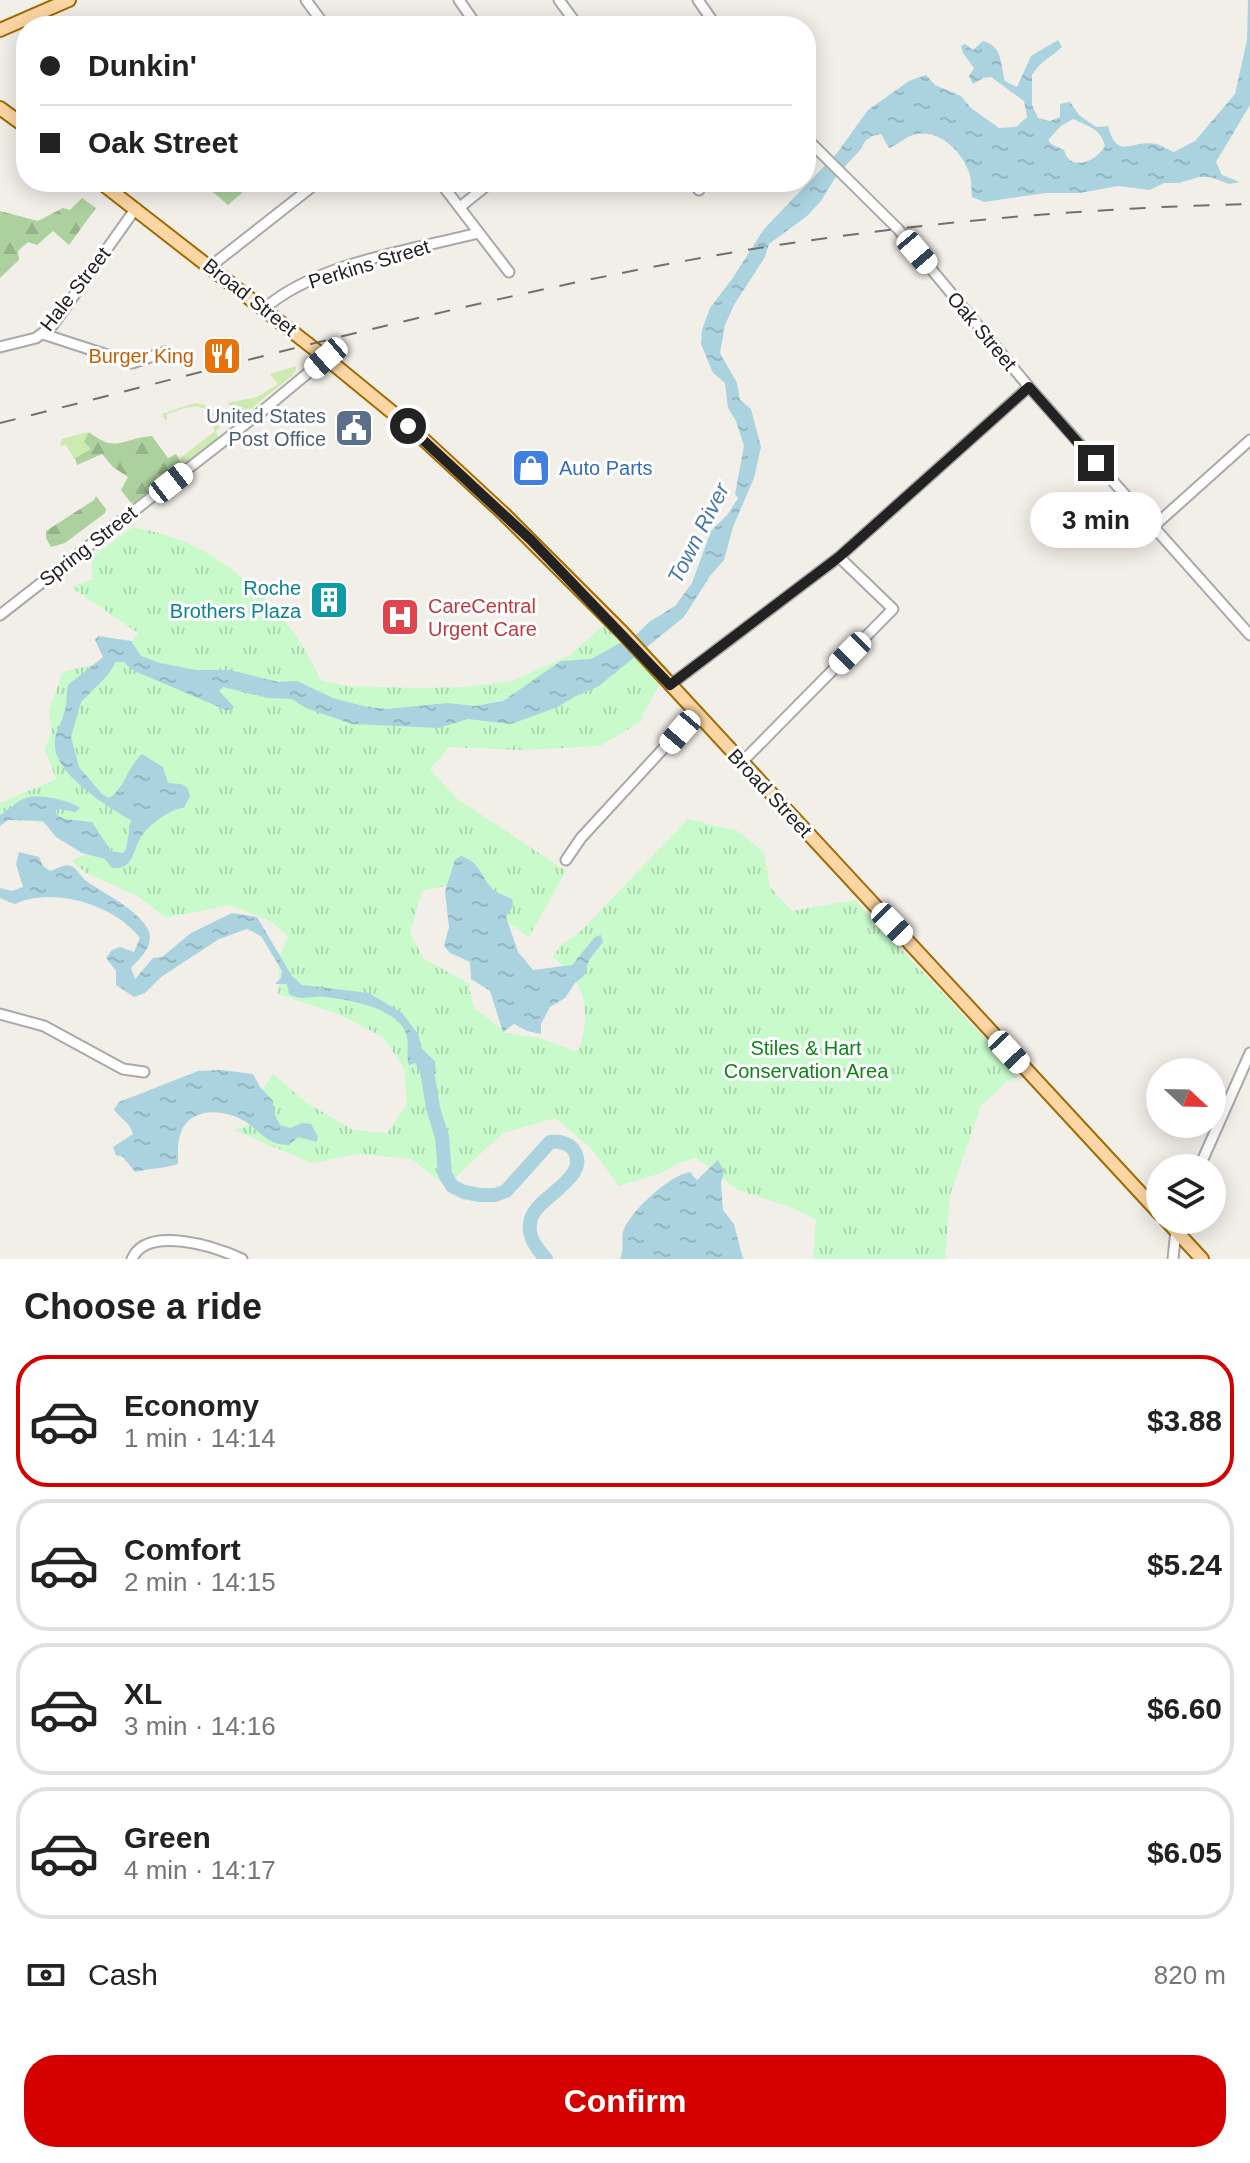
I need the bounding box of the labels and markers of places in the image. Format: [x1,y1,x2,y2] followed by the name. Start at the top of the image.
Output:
[201,335,243,377] restaurant icon: Burger King
[88,345,194,367] place label: Burger King
[206,405,326,450] place label: United States Post Office
[333,407,375,449] public building icon: United States Post Office
[510,447,552,489] shop icon: Auto Parts
[559,457,652,479] place label: Auto Parts
[170,577,302,622] place label: Roche Brothers Plaza
[308,579,350,621] building icon: Roche Brothers Plaza
[428,595,537,640] place label: CareCentral Urgent Care
[379,596,421,638] hospital icon: CareCentral Urgent Care

